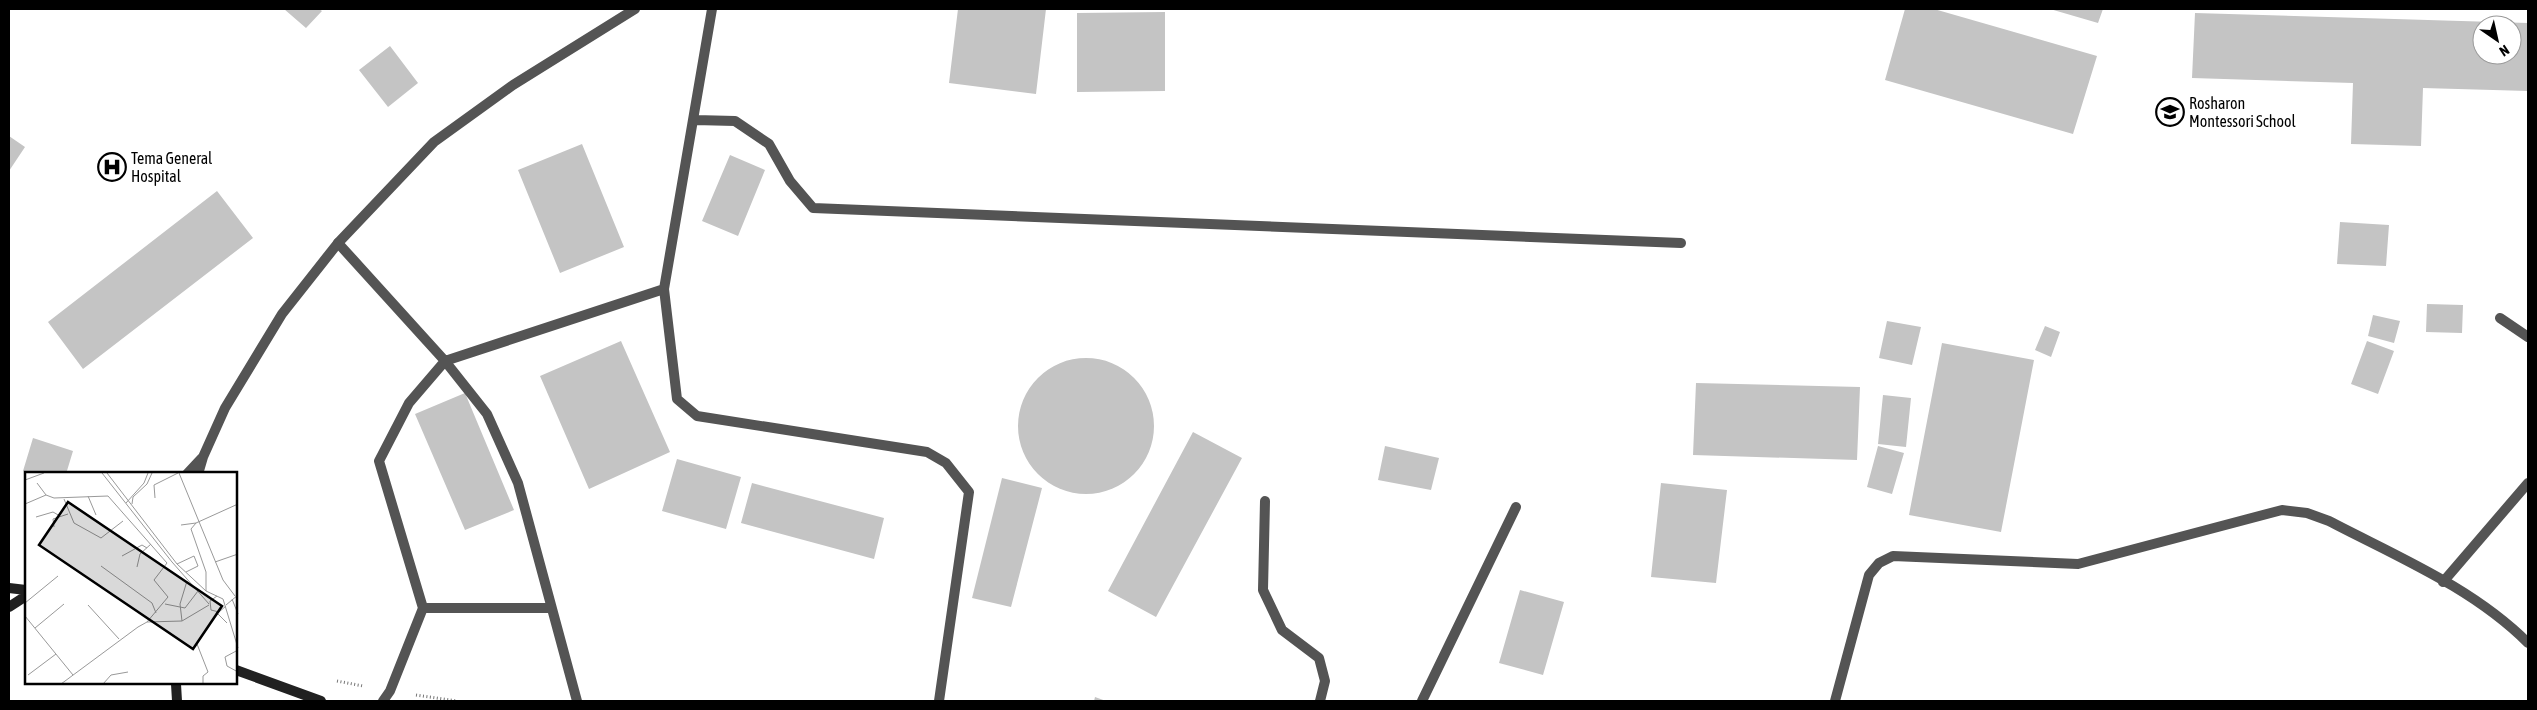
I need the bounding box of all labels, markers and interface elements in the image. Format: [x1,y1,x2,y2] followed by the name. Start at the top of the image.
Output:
[2472,15,2522,65] north arrow
[2496,42,2512,60] text: N
[2189,94,2297,130] place label: Rosharon Montessori School
[2155,97,2185,127] school or university icon: Rosharon Montessori School
[131,149,213,186] place label: Tema General Hospital
[97,152,127,182] hospital icon: Tema General Hospital
[25,472,238,685] inset map

